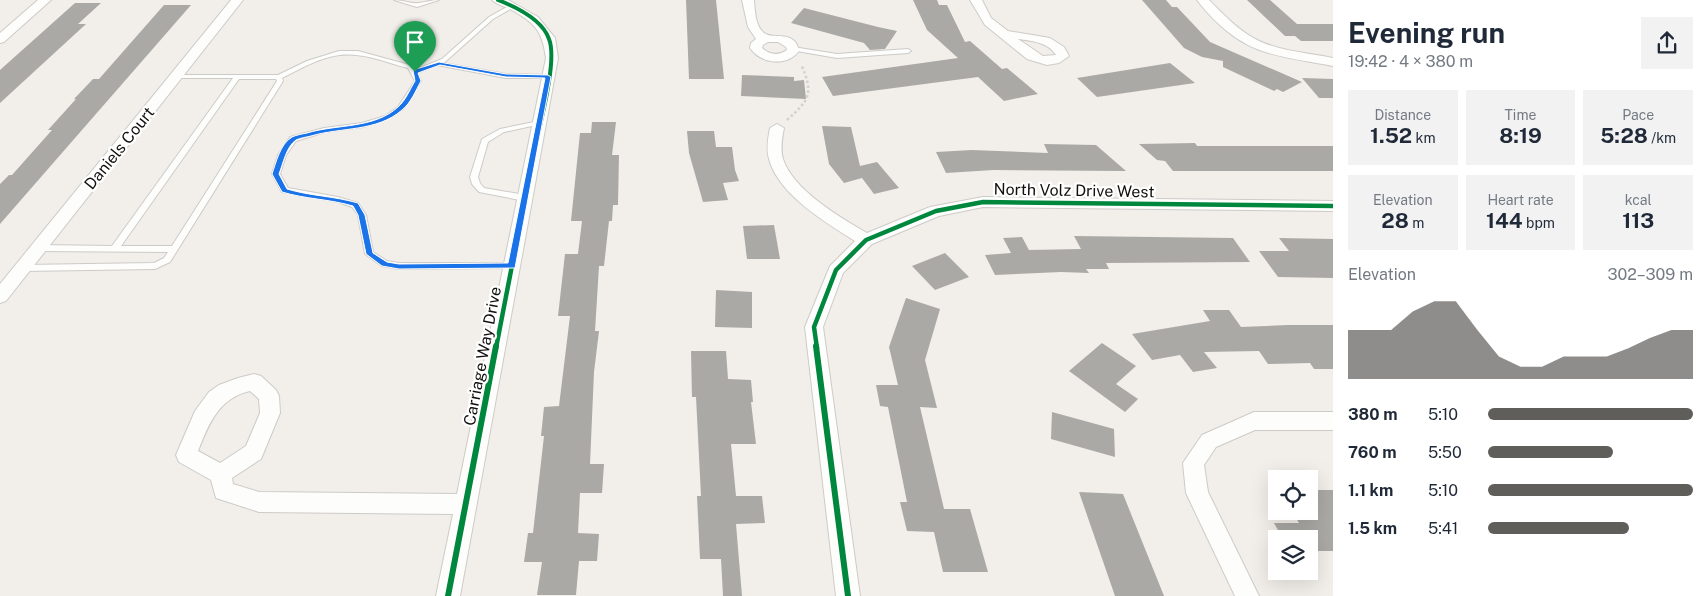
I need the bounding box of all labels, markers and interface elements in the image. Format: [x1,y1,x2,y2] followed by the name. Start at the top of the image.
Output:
[1348,16,1505,49] text: Evening run
[1641,17,1693,69] button: share
[394,21,436,72] pin
[401,28,429,56] icon: arrive
[1348,52,1473,71] text: 19:42 · 4 × 380 m
[80,103,158,193] street label: Daniels Court
[1374,107,1431,123] text: Distance
[1505,107,1536,123] text: Time
[1622,107,1654,123] text: Pace
[1370,123,1412,148] text: 1.52
[1499,123,1542,148] text: 8:19
[1600,123,1648,148] text: 5:28
[1412,130,1436,146] text: km
[1648,130,1676,146] text: /km
[993,180,1155,201] street label: North Volz Drive West
[1373,192,1433,208] text: Elevation
[1487,192,1554,208] text: Heart rate
[1625,192,1652,208] text: kcal
[1381,208,1409,233] text: 28
[1486,208,1523,233] text: 144
[1622,208,1654,233] text: 113
[1409,215,1424,231] text: m
[1523,215,1555,231] text: bpm
[1348,265,1416,284] text: Elevation
[1607,265,1693,284] text: 302–309 m
[460,285,505,427] street label: Carriage Way Drive
[1348,405,1398,424] text: 380 m
[1428,405,1458,424] text: 5:10
[1348,443,1397,462] text: 760 m
[1428,443,1462,462] text: 5:50
[1268,470,1318,580] map controls
[1268,470,1318,520] button: locate
[1348,481,1393,500] text: 1.1 km
[1428,481,1458,500] text: 5:10
[1348,519,1397,538] text: 1.5 km
[1428,519,1458,538] text: 5:41
[1268,530,1318,580] button: layers

